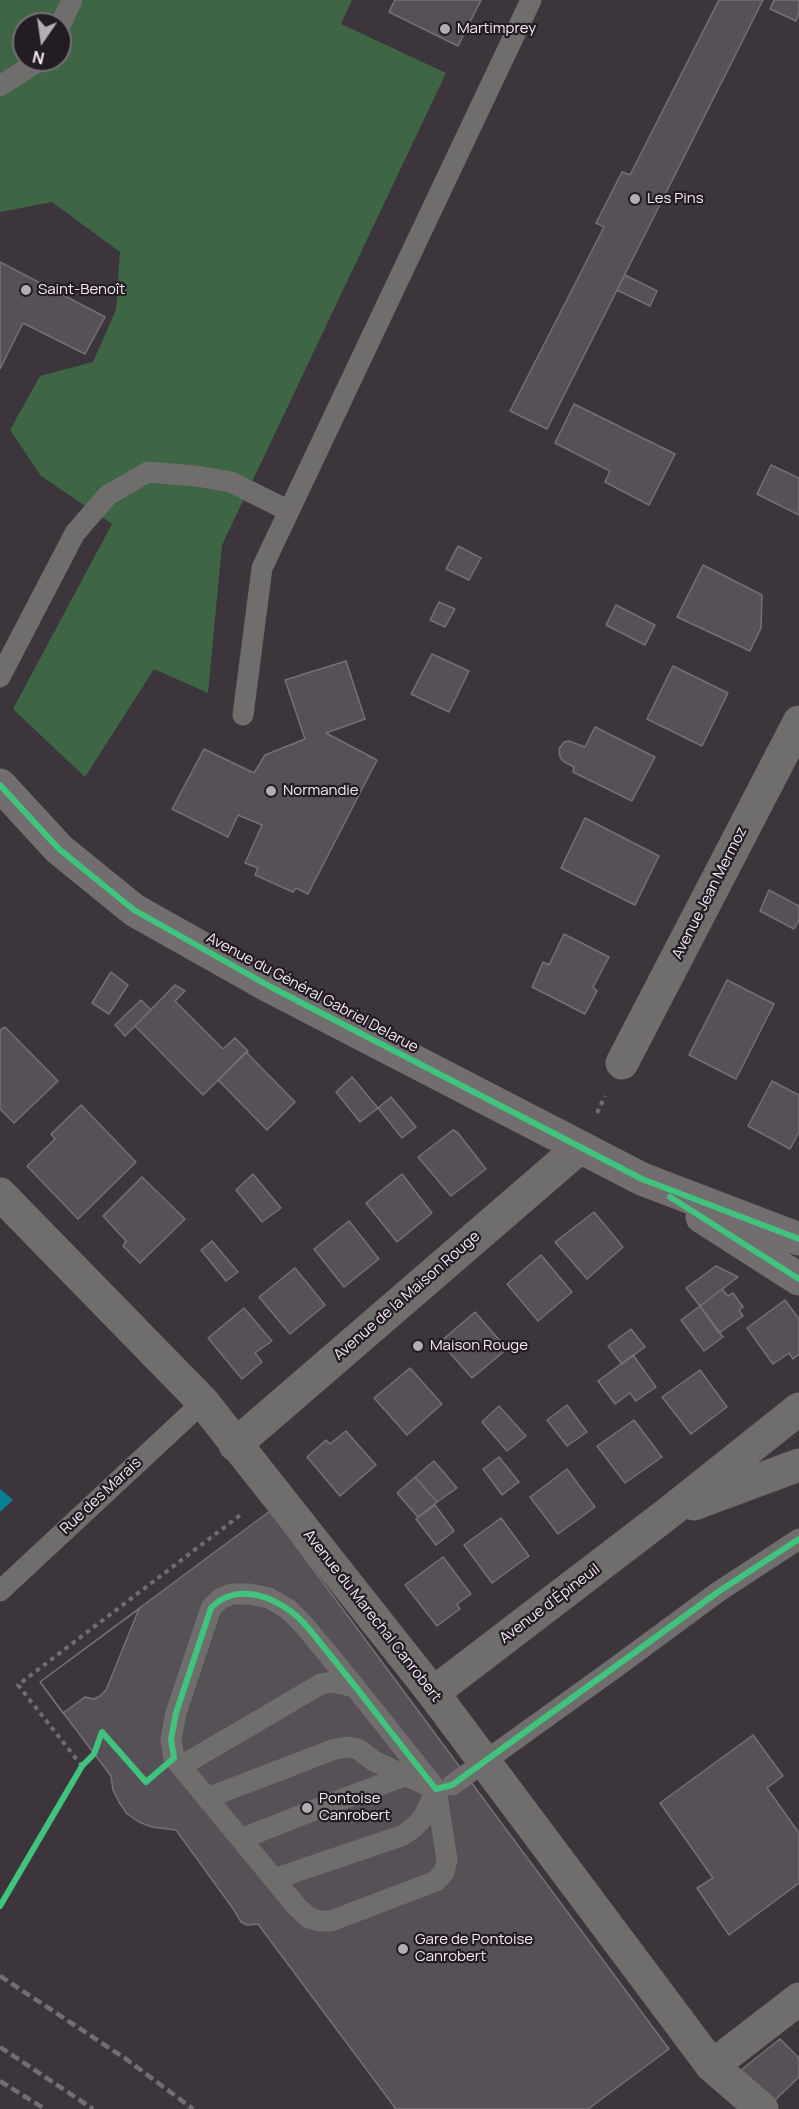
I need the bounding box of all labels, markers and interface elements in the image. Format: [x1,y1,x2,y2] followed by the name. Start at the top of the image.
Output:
[12,12,72,72] north arrow
[457,20,536,38] place label: Martimprey
[438,22,452,36] marker: Martimprey
[30,46,46,70] text: N
[647,190,704,208] place label: Les Pins
[628,192,642,206] marker: Les Pins
[38,281,125,299] place label: Saint-Benoît
[19,283,33,297] marker: Saint-Benoît
[283,782,359,800] place label: Normandie
[264,784,278,798] marker: Normandie
[669,824,751,962] street label: Avenue Jean Mermoz
[203,929,421,1057] street label: Avenue du Général Gabriel Delarue
[330,1228,484,1364] street label: Avenue de la Maison Rouge
[430,1337,528,1355] place label: Maison Rouge
[411,1339,425,1353] marker: Maison Rouge
[57,1454,145,1538] street label: Rue des Marais
[299,1526,445,1706] street label: Avenue du Marechal Canrobert
[496,1560,604,1648] street label: Avenue d'Épineuil
[319,1790,390,1825] place label: Pontoise Canrobert
[300,1801,314,1815] marker: Pontoise Canrobert
[415,1931,533,1966] place label: Gare de Pontoise Canrobert
[396,1942,410,1956] marker: Gare de Pontoise Canrobert

